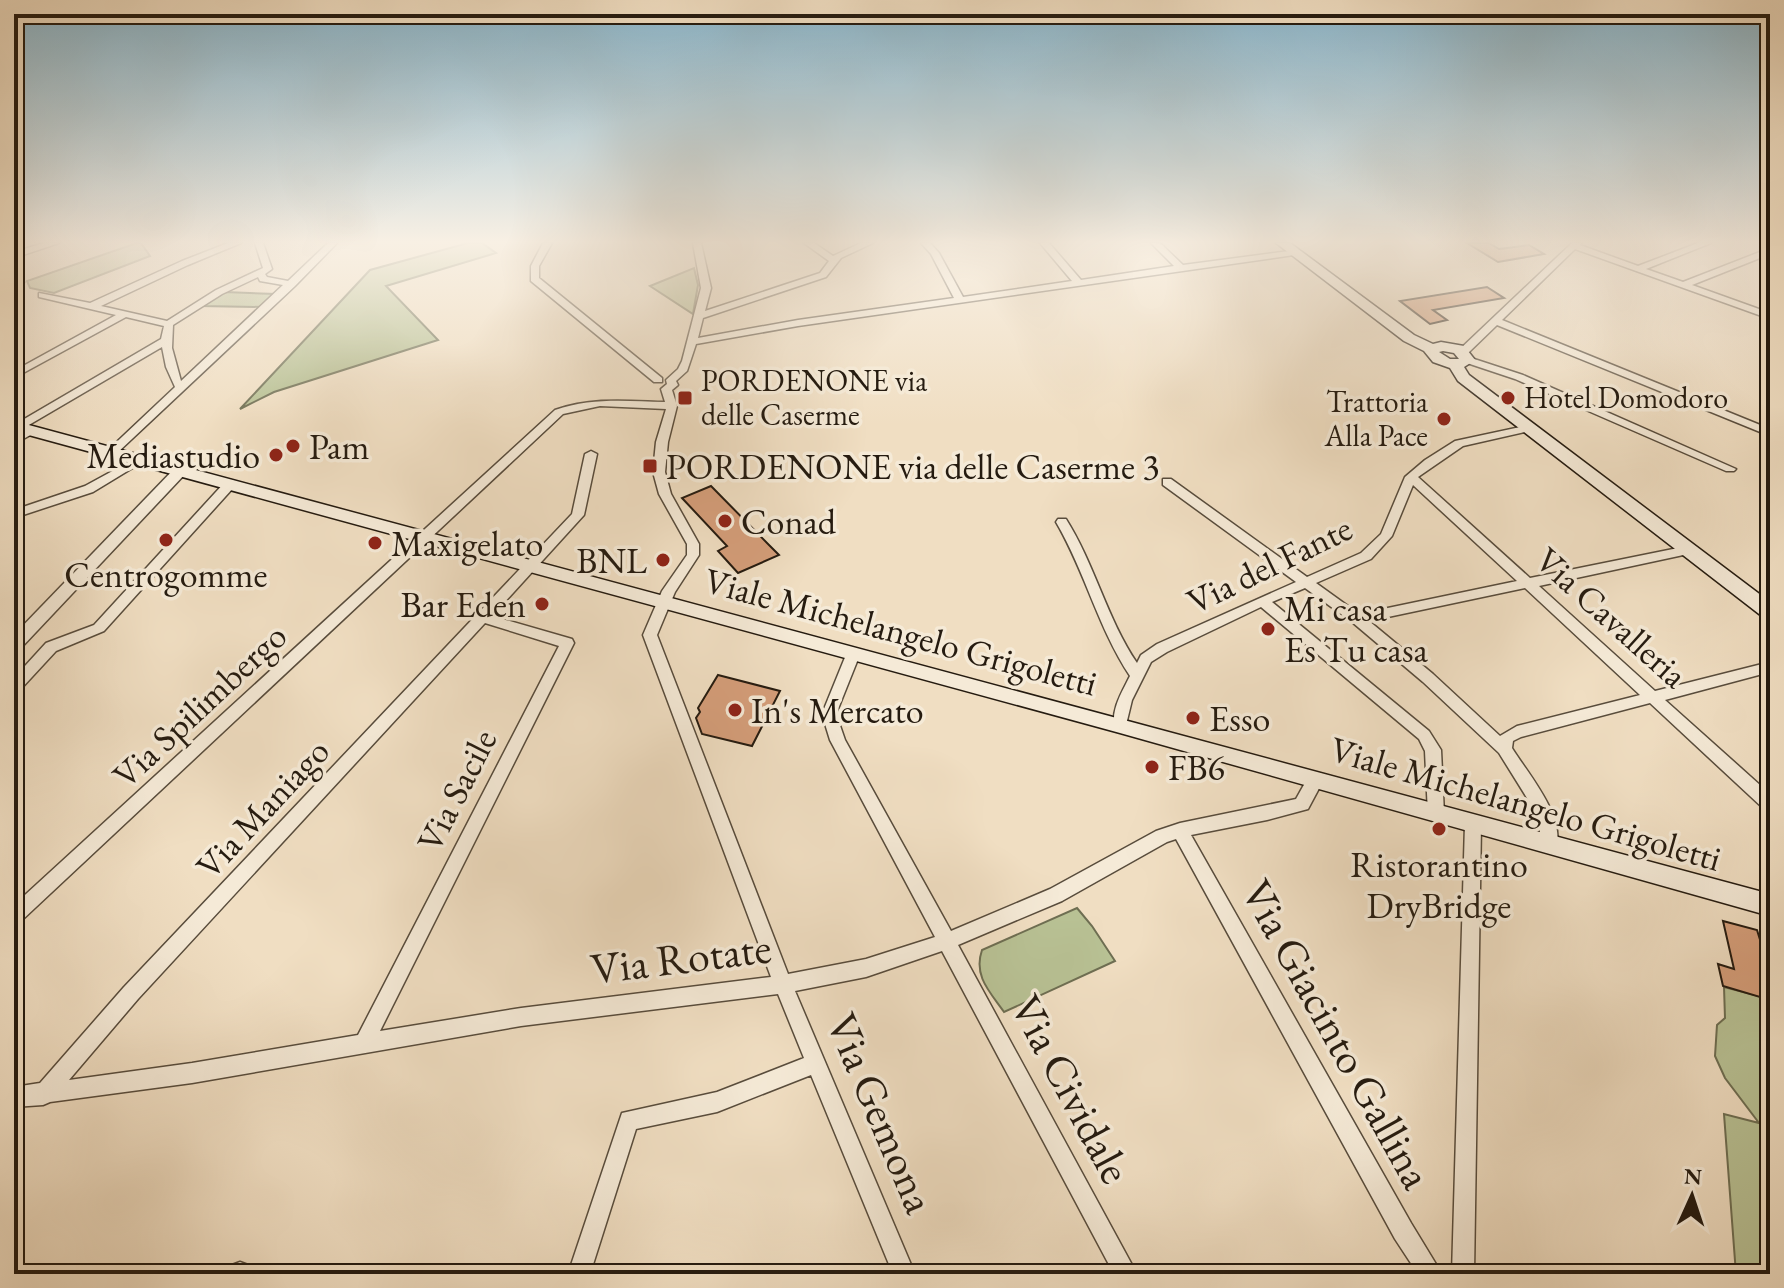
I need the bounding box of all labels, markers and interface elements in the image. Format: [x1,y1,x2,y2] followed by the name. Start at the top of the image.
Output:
[701,361,927,434] place label: PORDENONE via delle Caserme
[1524,378,1728,417] place label: Hotel Domodoro
[1324,382,1428,455] place label: Trattoria Alla Pace
[676,389,694,407] marker: PORDENONE via delle Caserme
[1499,389,1517,407] marker: Hotel Domodoro
[1435,410,1453,428] marker: Trattoria Alla Pace
[309,423,369,470] place label: Pam
[86,432,260,479] place label: Mediastudio
[284,437,302,455] marker: Pam
[666,443,1160,490] place label: PORDENONE via delle Caserme 3
[267,446,285,464] marker: Mediastudio
[641,457,659,475] marker: PORDENONE via delle Caserme 3
[741,498,837,545] place label: Conad
[1179,504,1360,625] street label: Via del Fante
[716,512,734,530] marker: Conad
[391,520,543,567] place label: Maxigelato
[157,531,175,549] marker: Centrogomme
[366,534,384,552] marker: Maxigelato
[576,537,647,584] place label: BNL
[1526,537,1698,699] street label: Via Cavalleria
[64,551,268,598] place label: Centrogomme
[654,551,672,569] marker: BNL
[699,556,1102,707] street label: Viale Michelangelo Grigoletti
[401,581,526,628] place label: Bar Eden
[1284,585,1429,673] place label: Mi casa Es Tu casa
[533,595,551,613] marker: Bar Eden
[102,613,296,798] street label: Via Spilimbergo
[1259,620,1277,638] marker: Mi casa Es Tu casa
[751,687,924,734] place label: In's Mercato
[1209,695,1270,742] place label: Esso
[726,701,744,719] marker: In's Mercato
[1184,709,1202,727] marker: Esso
[406,721,507,859] street label: Via Sacile
[1325,725,1727,882] street label: Viale Michelangelo Grigoletti
[185,728,339,889] street label: Via Maniago
[1168,744,1225,791] place label: FB6
[1143,758,1161,776] marker: FB6
[1430,820,1448,838] marker: Ristorantino DryBridge
[1350,841,1528,929] place label: Ristorantino DryBridge
[1229,869,1446,1199] street label: Via Giacinto Gallina
[587,918,774,997] street label: Via Rotate
[998,985,1145,1193] street label: Via Cividale
[814,1004,949,1222] street label: Via Gemona
[1652,1156,1732,1236] north arrow
[1683,1162,1703,1191] text: N

